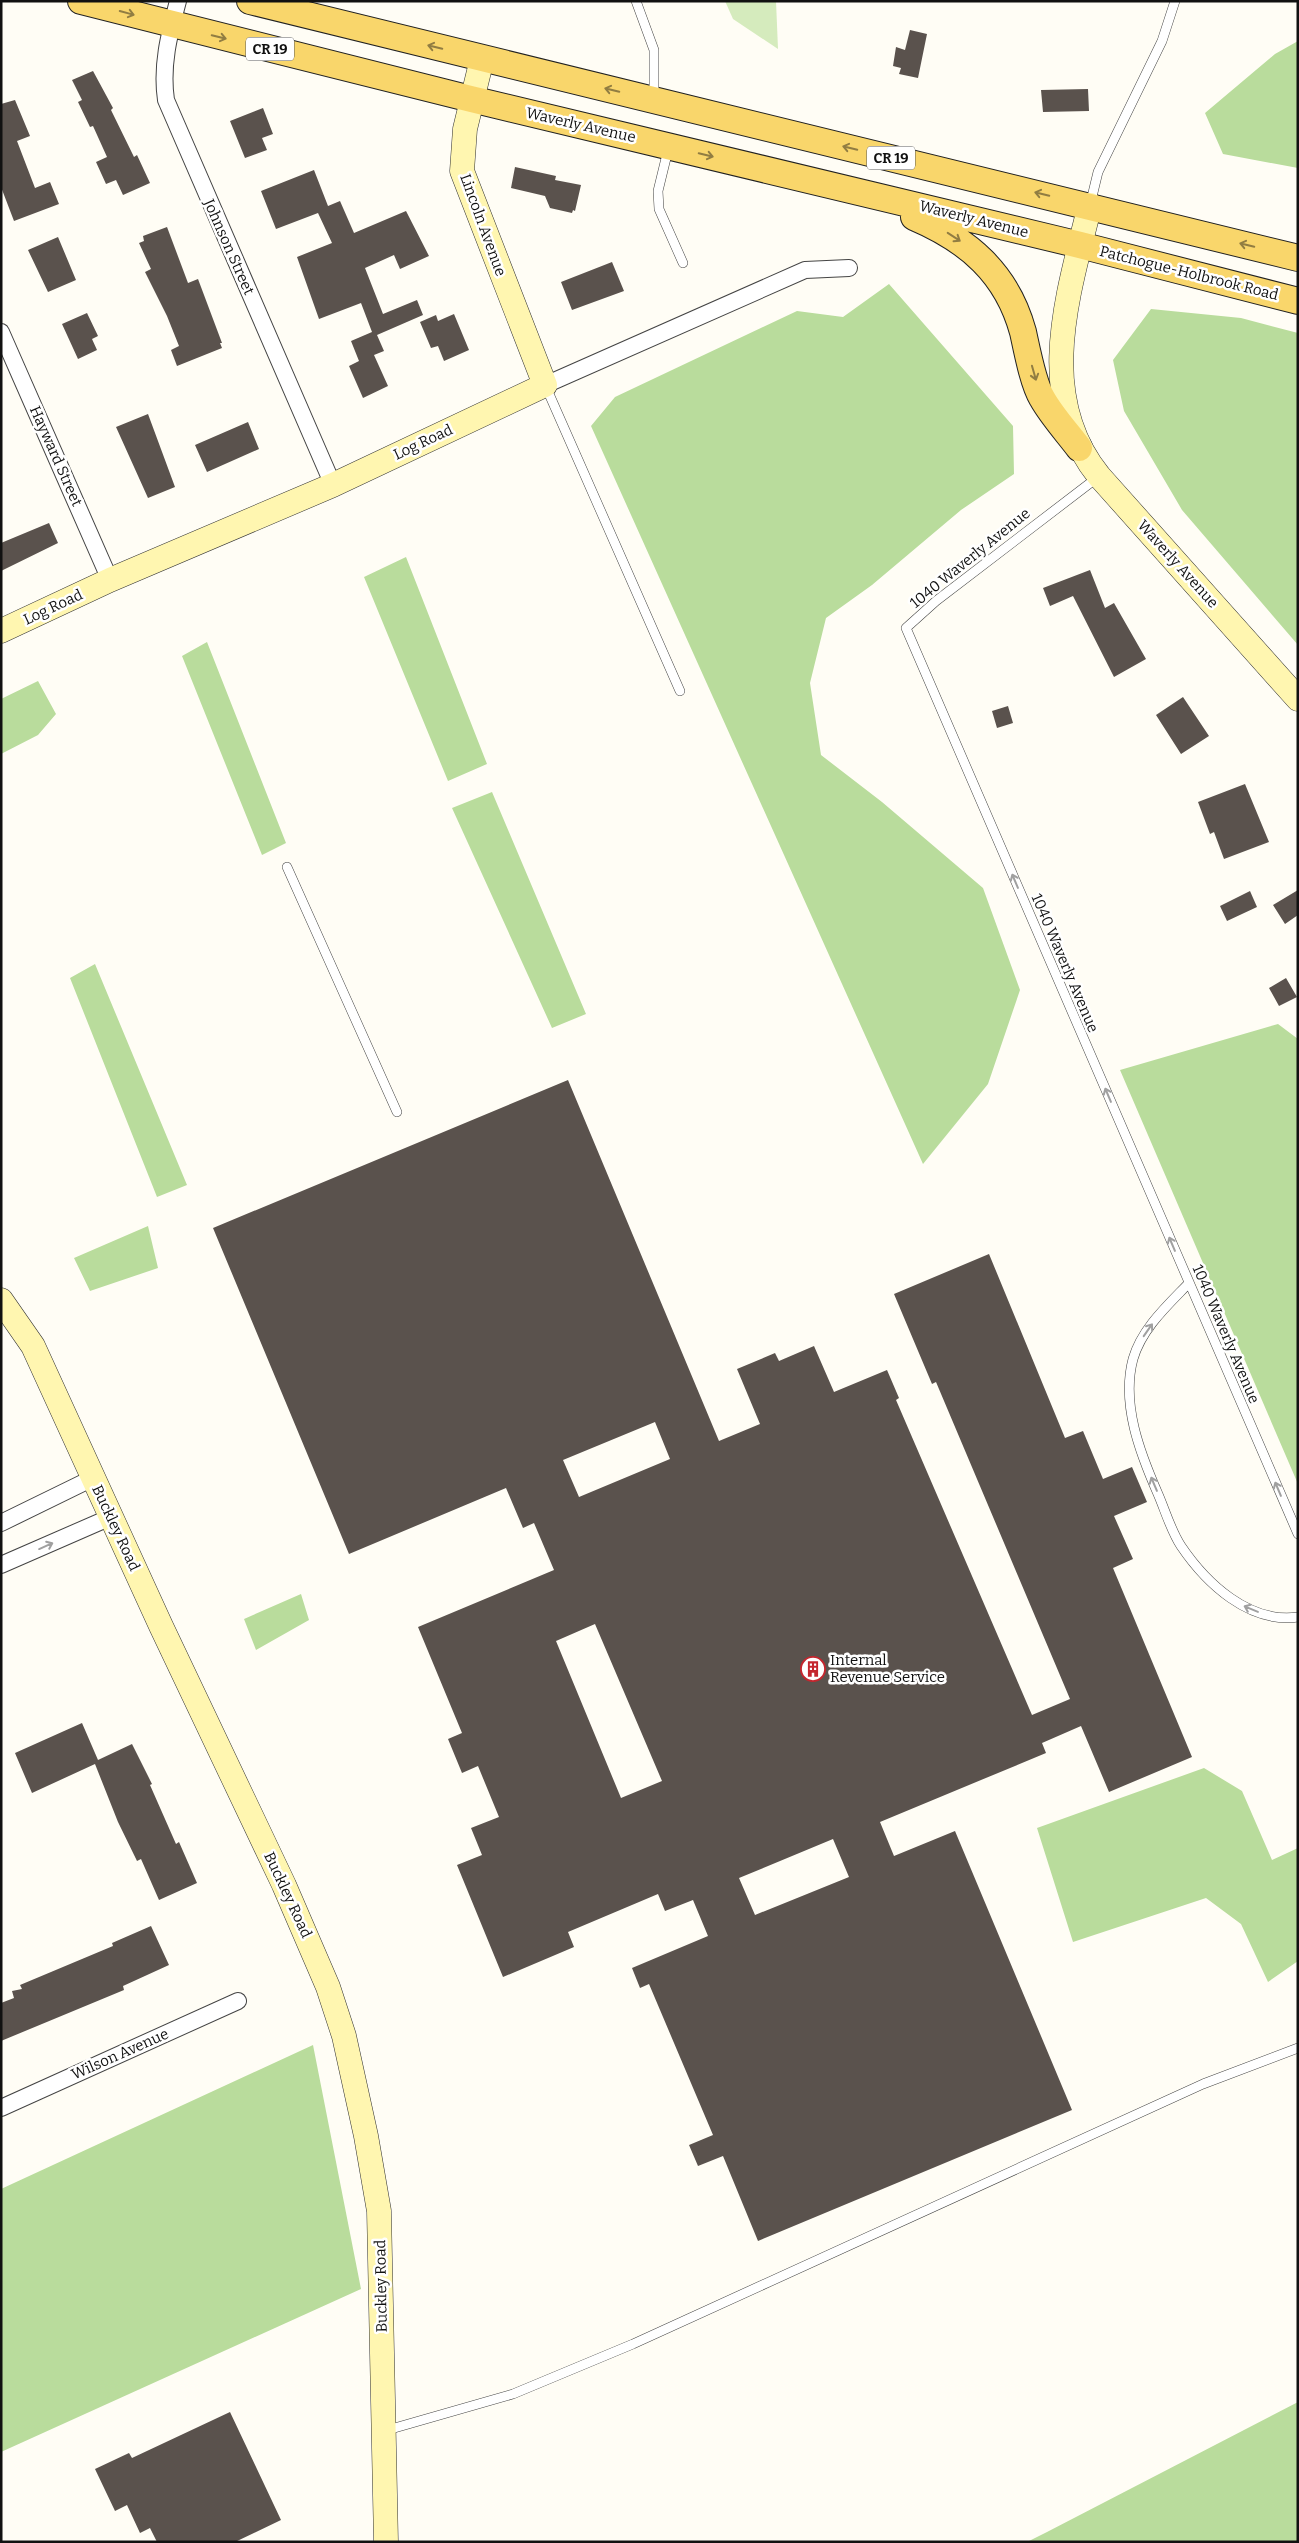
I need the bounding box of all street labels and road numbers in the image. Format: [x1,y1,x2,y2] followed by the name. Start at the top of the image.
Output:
[246,38,294,61] road number: CR 19
[524,104,638,146] street label: Waverly Avenue
[867,146,915,170] road number: CR 19
[456,171,510,279] street label: Lincoln Avenue
[199,195,258,298] street label: Johnson Street
[918,197,1030,241] street label: Waverly Avenue
[1098,242,1280,304] street label: Patchogue-Holbrook Road
[26,403,86,510] street label: Hayward Street
[390,420,456,464] street label: Log Road
[906,504,1034,612] street label: 1040 Waverly Avenue
[1134,516,1222,612] street label: Waverly Avenue
[20,585,86,629] street label: Log Road
[1028,891,1102,1035] street label: 1040 Waverly Avenue
[1189,1262,1263,1406] street label: 1040 Waverly Avenue
[88,1482,144,1574] street label: Buckley Road
[260,1849,316,1941] street label: Buckley Road
[69,2025,171,2083] street label: Wilson Avenue
[371,2239,391,2333] street label: Buckley Road

